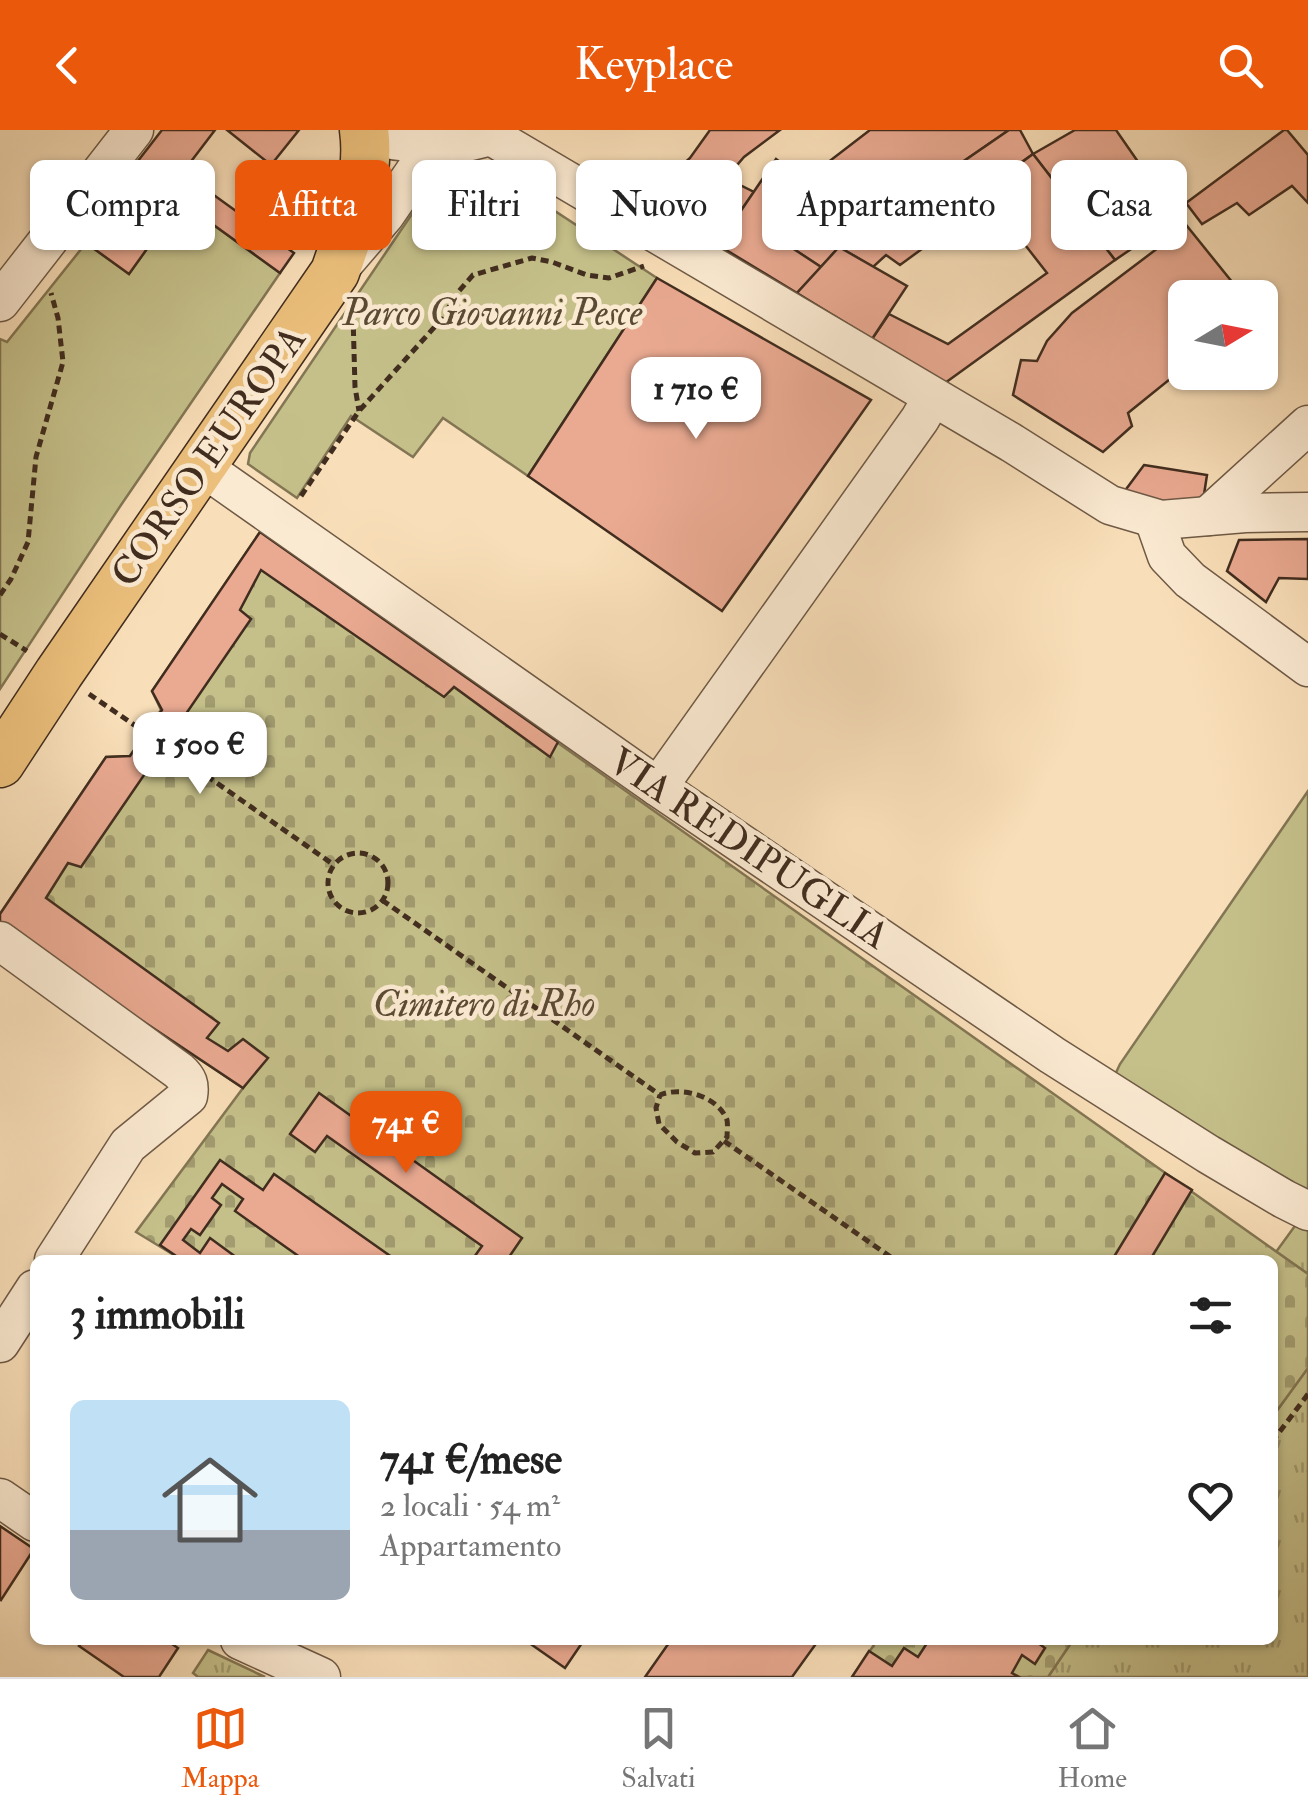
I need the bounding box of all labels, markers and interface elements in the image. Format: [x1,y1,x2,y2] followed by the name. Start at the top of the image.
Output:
[575,37,733,93] text: Keyplace
[40,38,95,93] icon: back
[1213,38,1268,93] icon: search
[30,160,215,250] chip: Compra
[235,160,392,250] chip: Affitta
[412,160,556,250] chip: Filtri
[576,160,742,250] chip: Nuovo
[762,160,1031,250] chip: Appartamento
[1051,160,1187,250] chip: Casa
[1168,280,1278,390] north arrow
[1168,280,1278,390] map controls
[341,289,642,337] park label: Parco Giovanni Pesce
[101,317,317,596] street label: CORSO EUROPA
[604,357,788,442] pin: 1 710 €
[653,369,739,409] text: 1 710 €
[108,712,292,797] pin: 1 500 €
[155,724,245,764] text: 1 500 €
[599,737,898,960] street label: VIA REDIPUGLIA
[373,980,595,1028] park label: Cimitero di Rho
[336,1091,476,1176] pin: 741 €
[372,1103,440,1143] text: 741 €
[1183,1288,1238,1343] icon: filters
[70,1289,245,1341] text: 3 immobili
[380,1434,562,1486] text: 741 €/mese
[150,1440,270,1560] icon: home
[1183,1473,1238,1528] icon: heart
[380,1486,560,1526] text: 2 locali · 54 m²
[380,1526,561,1566] text: Appartamento
[181,1701,259,1796] tab: Mappa
[621,1701,696,1796] tab: Salvati
[1058,1701,1127,1796] tab: Home

